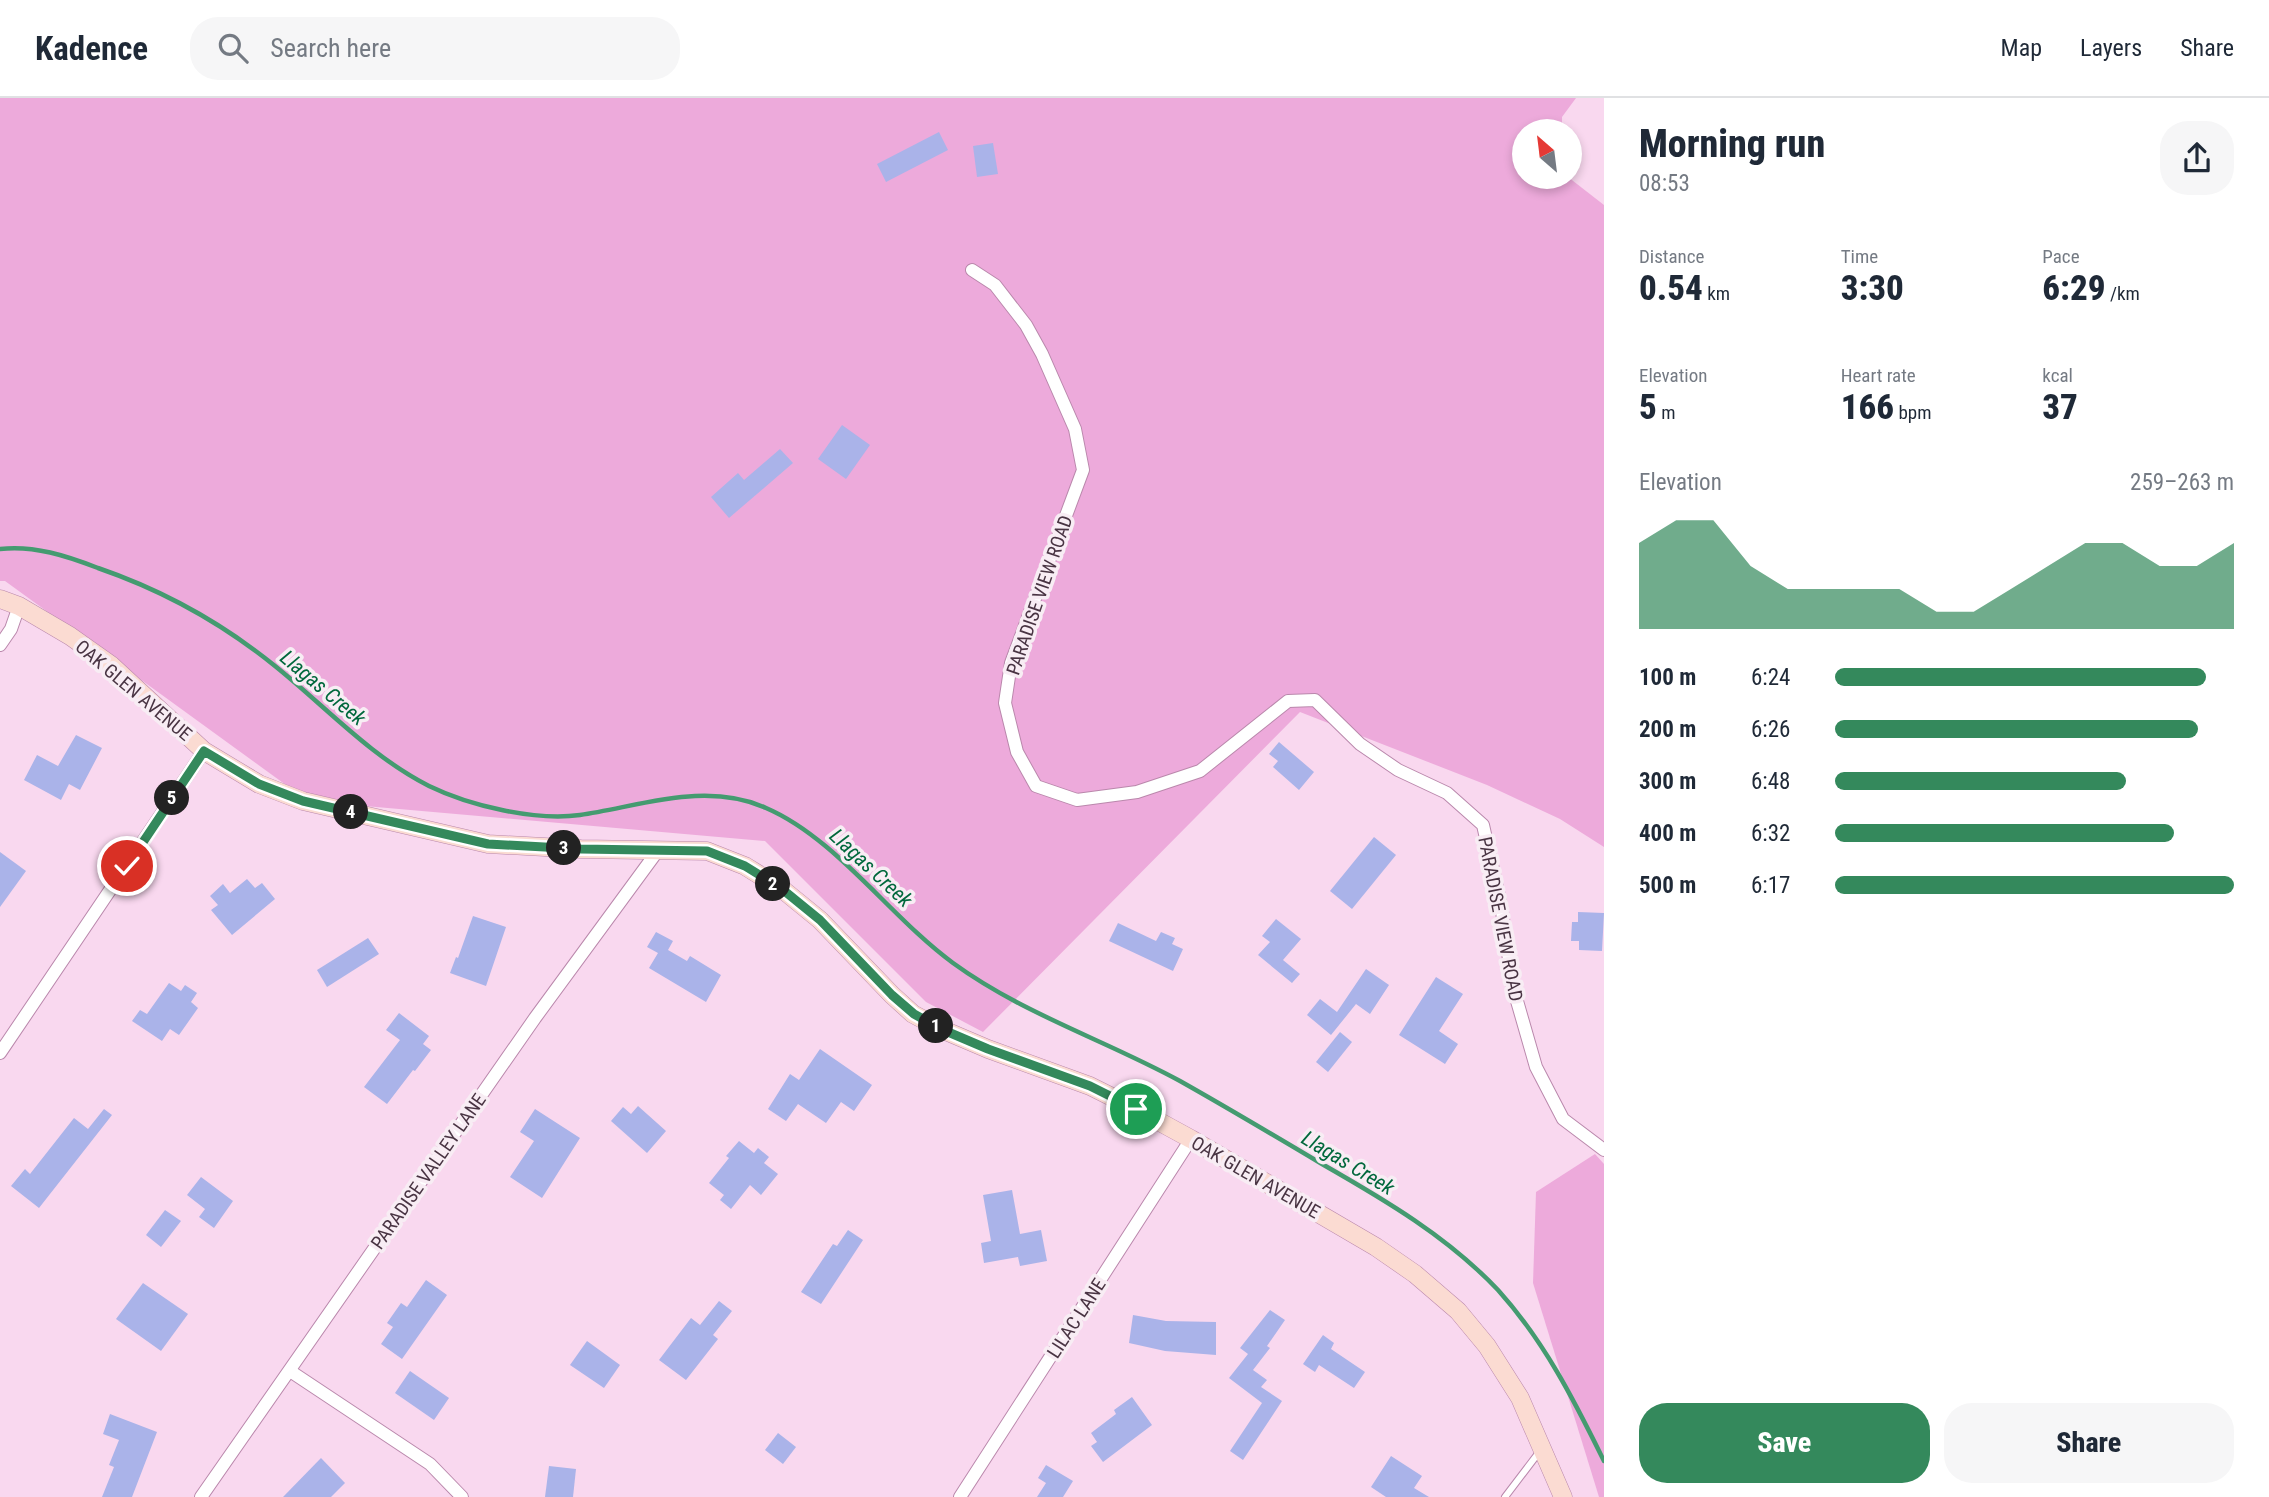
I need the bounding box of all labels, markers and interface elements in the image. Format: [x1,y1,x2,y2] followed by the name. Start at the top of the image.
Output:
[190,17,680,80] search box
[35,29,148,68] text: Kadence
[214,29,252,67] icon: search
[270,33,391,63] text: Search here
[2001,34,2042,62] text: Map
[2080,34,2142,62] text: Layers
[2180,34,2234,62] text: Share
[1512,119,1582,189] north arrow
[1512,119,1582,189] map controls
[2160,121,2234,195] button: share
[1639,122,1825,166] text: Morning run
[1639,170,1690,197] text: 08:53
[1639,245,1704,268] text: Distance
[1841,245,1878,268] text: Time
[2042,245,2080,268] text: Pace
[1639,268,1703,309] text: 0.54
[1841,268,1904,309] text: 3:30
[2042,268,2106,309] text: 6:29
[1703,282,1730,305] text: km
[2106,282,2140,305] text: /km
[1639,364,1707,387] text: Elevation
[1841,364,1916,387] text: Heart rate
[2042,364,2073,387] text: kcal
[1639,387,1657,428] text: 5
[1841,387,1894,428] text: 166
[2042,387,2078,428] text: 37
[1657,401,1675,424] text: m
[1894,401,1931,424] text: bpm
[1639,469,1722,496] text: Elevation
[2130,469,2234,496] text: 259–263 m
[1001,512,1078,678] street label: PARADISE VIEW ROAD
[71,635,197,746] street label: OAK GLEN AVENUE
[276,645,371,731] water label: Llagas Creek
[1639,664,1696,691] text: 100 m
[1751,664,1790,691] text: 6:24
[1639,716,1696,743] text: 200 m
[1751,716,1790,743] text: 6:26
[1639,768,1696,795] text: 300 m
[1751,768,1790,795] text: 6:48
[154,780,190,816] pin: 5
[167,786,176,809] text: 5
[334,794,368,830] pin: 4
[346,800,355,823] text: 4
[1639,820,1696,847] text: 400 m
[1751,820,1790,847] text: 6:32
[825,824,918,913] water label: Llagas Creek
[546,830,582,866] pin: 3
[1473,835,1528,1003] street label: PARADISE VIEW ROAD
[97,836,157,896] pin
[559,836,568,859] text: 3
[108,847,146,885] icon: check
[756,866,790,902] pin: 2
[768,872,777,895] text: 2
[1639,872,1696,899] text: 500 m
[1751,872,1790,899] text: 6:17
[918,1009,954,1044] pin: 1
[931,1014,940,1037] text: 1
[1106,1079,1166,1139] pin
[366,1089,491,1254] street label: PARADISE VALLEY LANE
[1117,1090,1155,1128] icon: arrive
[1297,1126,1399,1200] water label: Llagas Creek
[1187,1131,1324,1224] street label: OAK GLEN AVENUE
[1042,1274,1111,1362] street label: LILAC LANE
[1639,1403,1930,1483] button: Save
[1944,1403,2234,1483] button: Share

